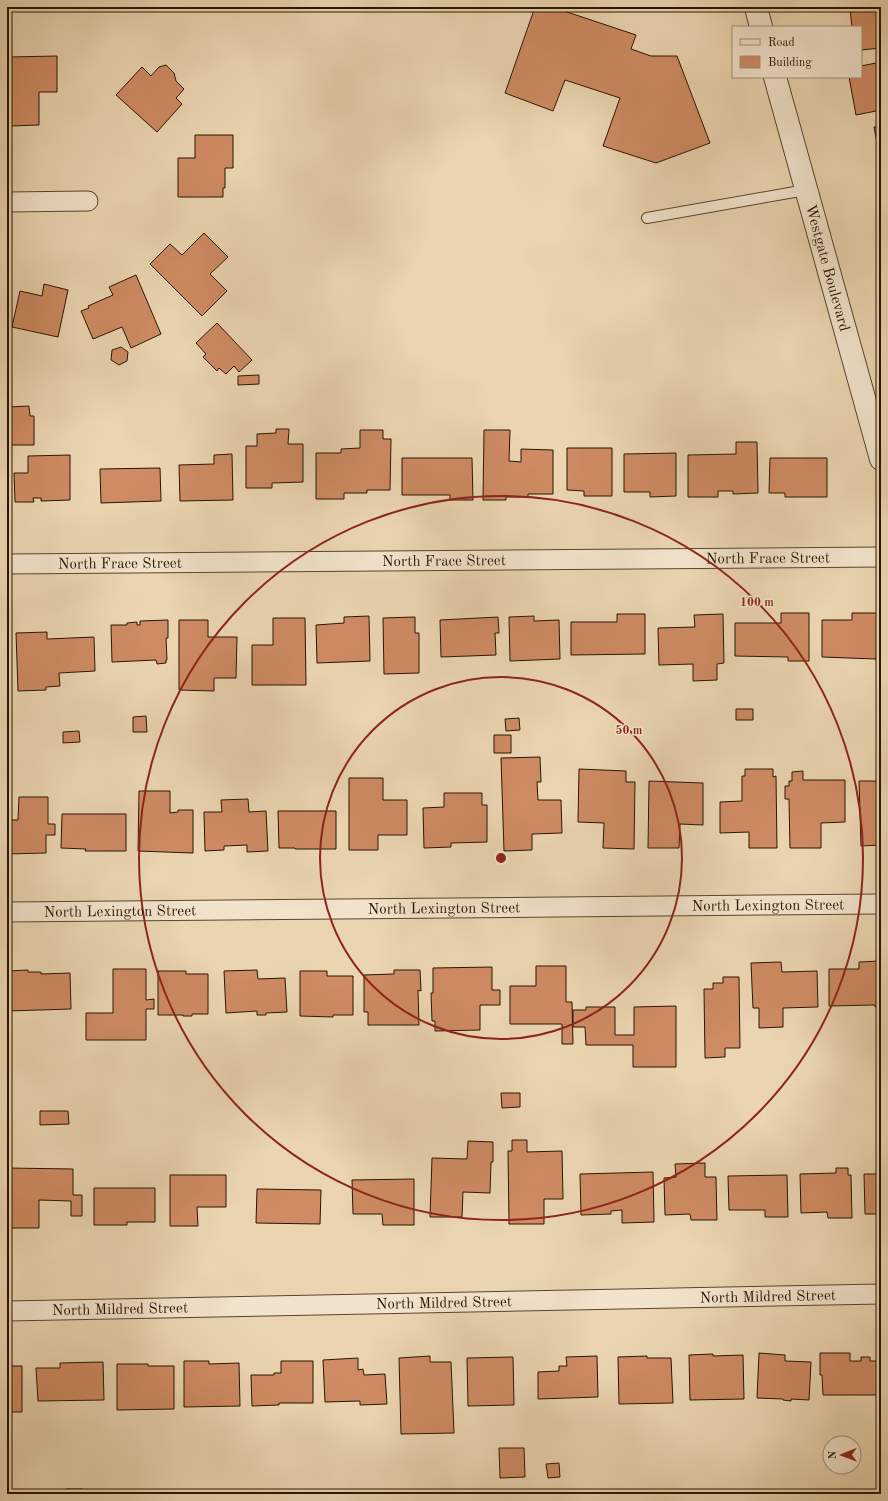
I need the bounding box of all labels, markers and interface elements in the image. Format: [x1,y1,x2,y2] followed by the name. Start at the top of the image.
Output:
[732,26,862,78] legend
[768,37,795,49] text: Road
[768,57,812,69] text: Building
[802,203,851,333] street label: Westgate Boulevard
[706,551,830,567] street label: North Frace Street
[382,554,506,570] street label: North Frace Street
[58,557,182,573] street label: North Frace Street
[740,597,774,609] text: 100 m
[616,724,643,737] text: 50 m
[494,851,508,865] centre of rings
[692,898,844,915] street label: North Lexington Street
[368,901,520,918] street label: North Lexington Street
[44,904,196,921] street label: North Lexington Street
[700,1289,836,1307] street label: North Mildred Street
[376,1295,512,1313] street label: North Mildred Street
[52,1301,188,1319] street label: North Mildred Street
[822,1435,862,1475] north arrow
[828,1450,839,1459] text: N

